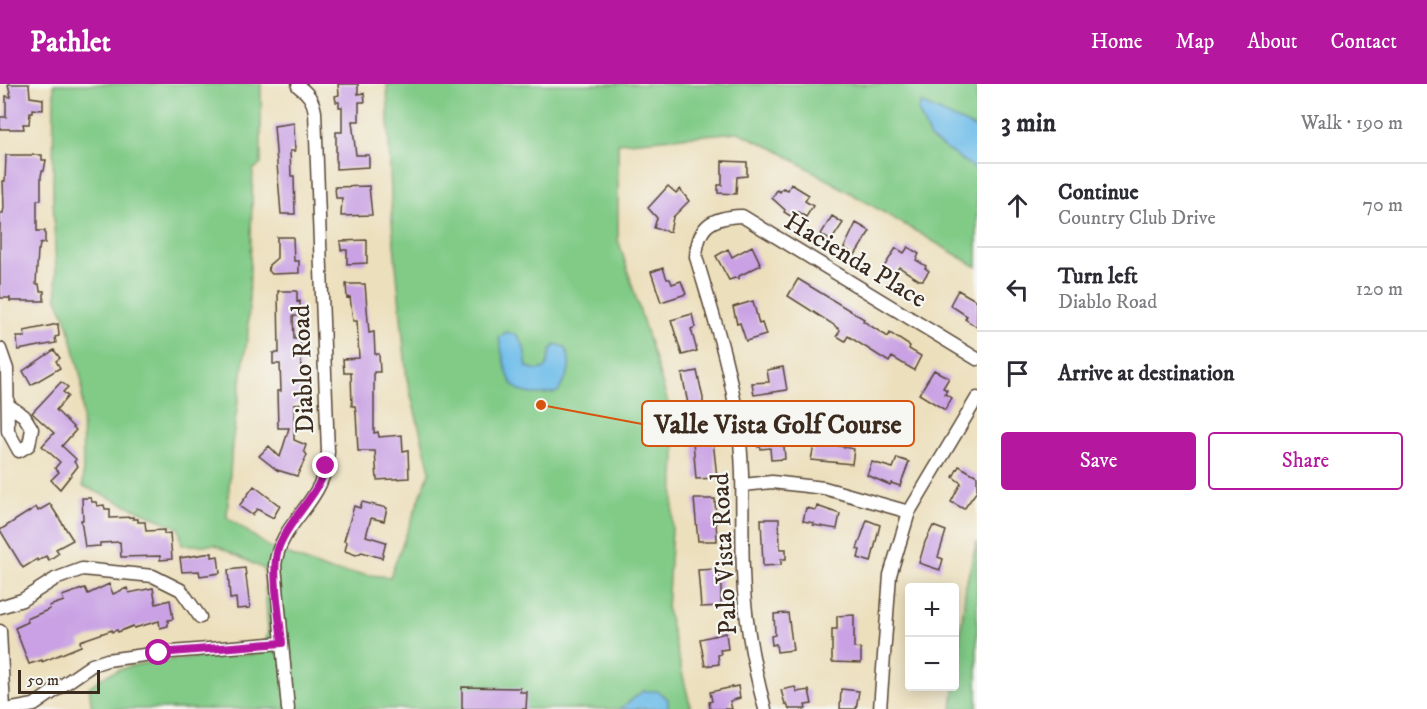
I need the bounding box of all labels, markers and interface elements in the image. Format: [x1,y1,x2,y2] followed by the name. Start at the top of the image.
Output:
[30,25,111,60] text: Pathlet
[1091,29,1143,55] text: Home
[1176,29,1214,55] text: Map
[1247,29,1298,55] text: About
[1331,29,1397,55] text: Contact
[1001,107,1056,140] text: 3 min
[1301,111,1403,136] text: Walk · 190 m
[1058,179,1139,206] text: Continue
[1001,189,1034,222] icon: ahead
[1362,193,1403,218] text: 70 m
[778,205,932,316] street label: Hacienda Place
[1058,206,1216,231] text: Country Club Drive
[1058,263,1138,290] text: Turn left
[1001,273,1034,306] icon: left
[1356,277,1403,302] text: 120 m
[1058,290,1157,315] text: Diablo Road
[285,304,322,434] street label: Diablo Road
[1001,357,1034,390] icon: arrive
[1058,360,1235,387] text: Arrive at destination
[642,401,914,446] callout: Valle Vista Golf Course
[653,408,902,442] text: Valle Vista Golf Course
[1001,432,1196,490] button: Save
[1208,432,1403,490] button: Share
[312,452,338,478] route end
[704,472,745,636] street label: Palo Vista Road
[905,583,959,691] map controls
[905,583,959,637] button: +
[905,637,959,691] button: −
[145,639,171,665] route start
[18,667,100,694] scale bar
[27,670,59,690] text: 50 m

